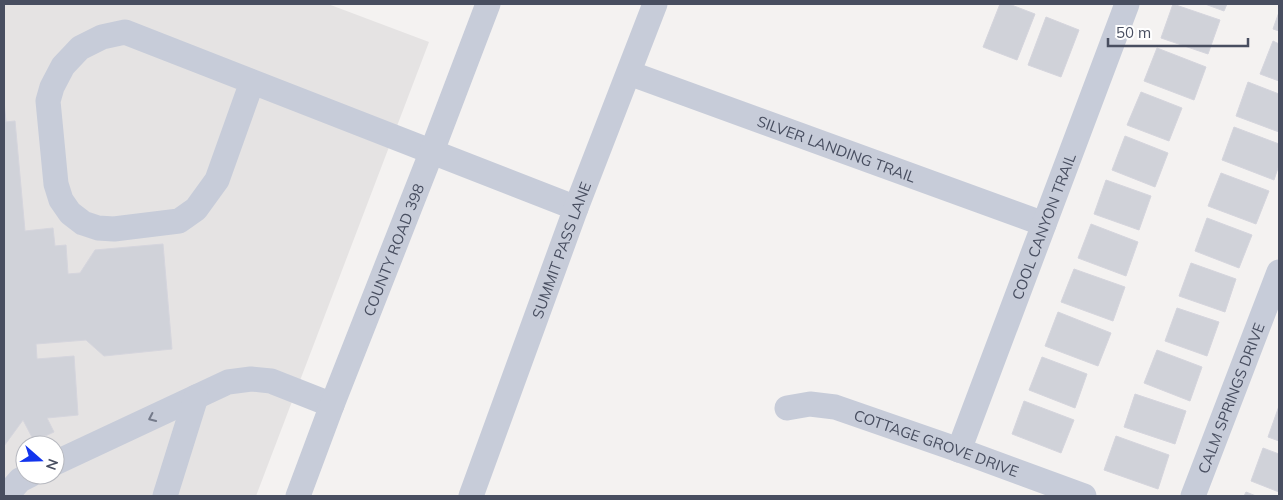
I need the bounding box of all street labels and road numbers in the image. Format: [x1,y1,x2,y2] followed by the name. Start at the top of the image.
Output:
[755,111,919,186] street label: SILVER LANDING TRAIL
[1007,150,1079,302] street label: COOL CANYON TRAIL
[527,179,595,321] street label: SUMMIT PASS LANE
[358,181,428,319] street label: COUNTY ROAD 398
[1193,320,1268,476] street label: CALM SPRINGS DRIVE
[852,405,1021,481] street label: COTTAGE GROVE DRIVE

